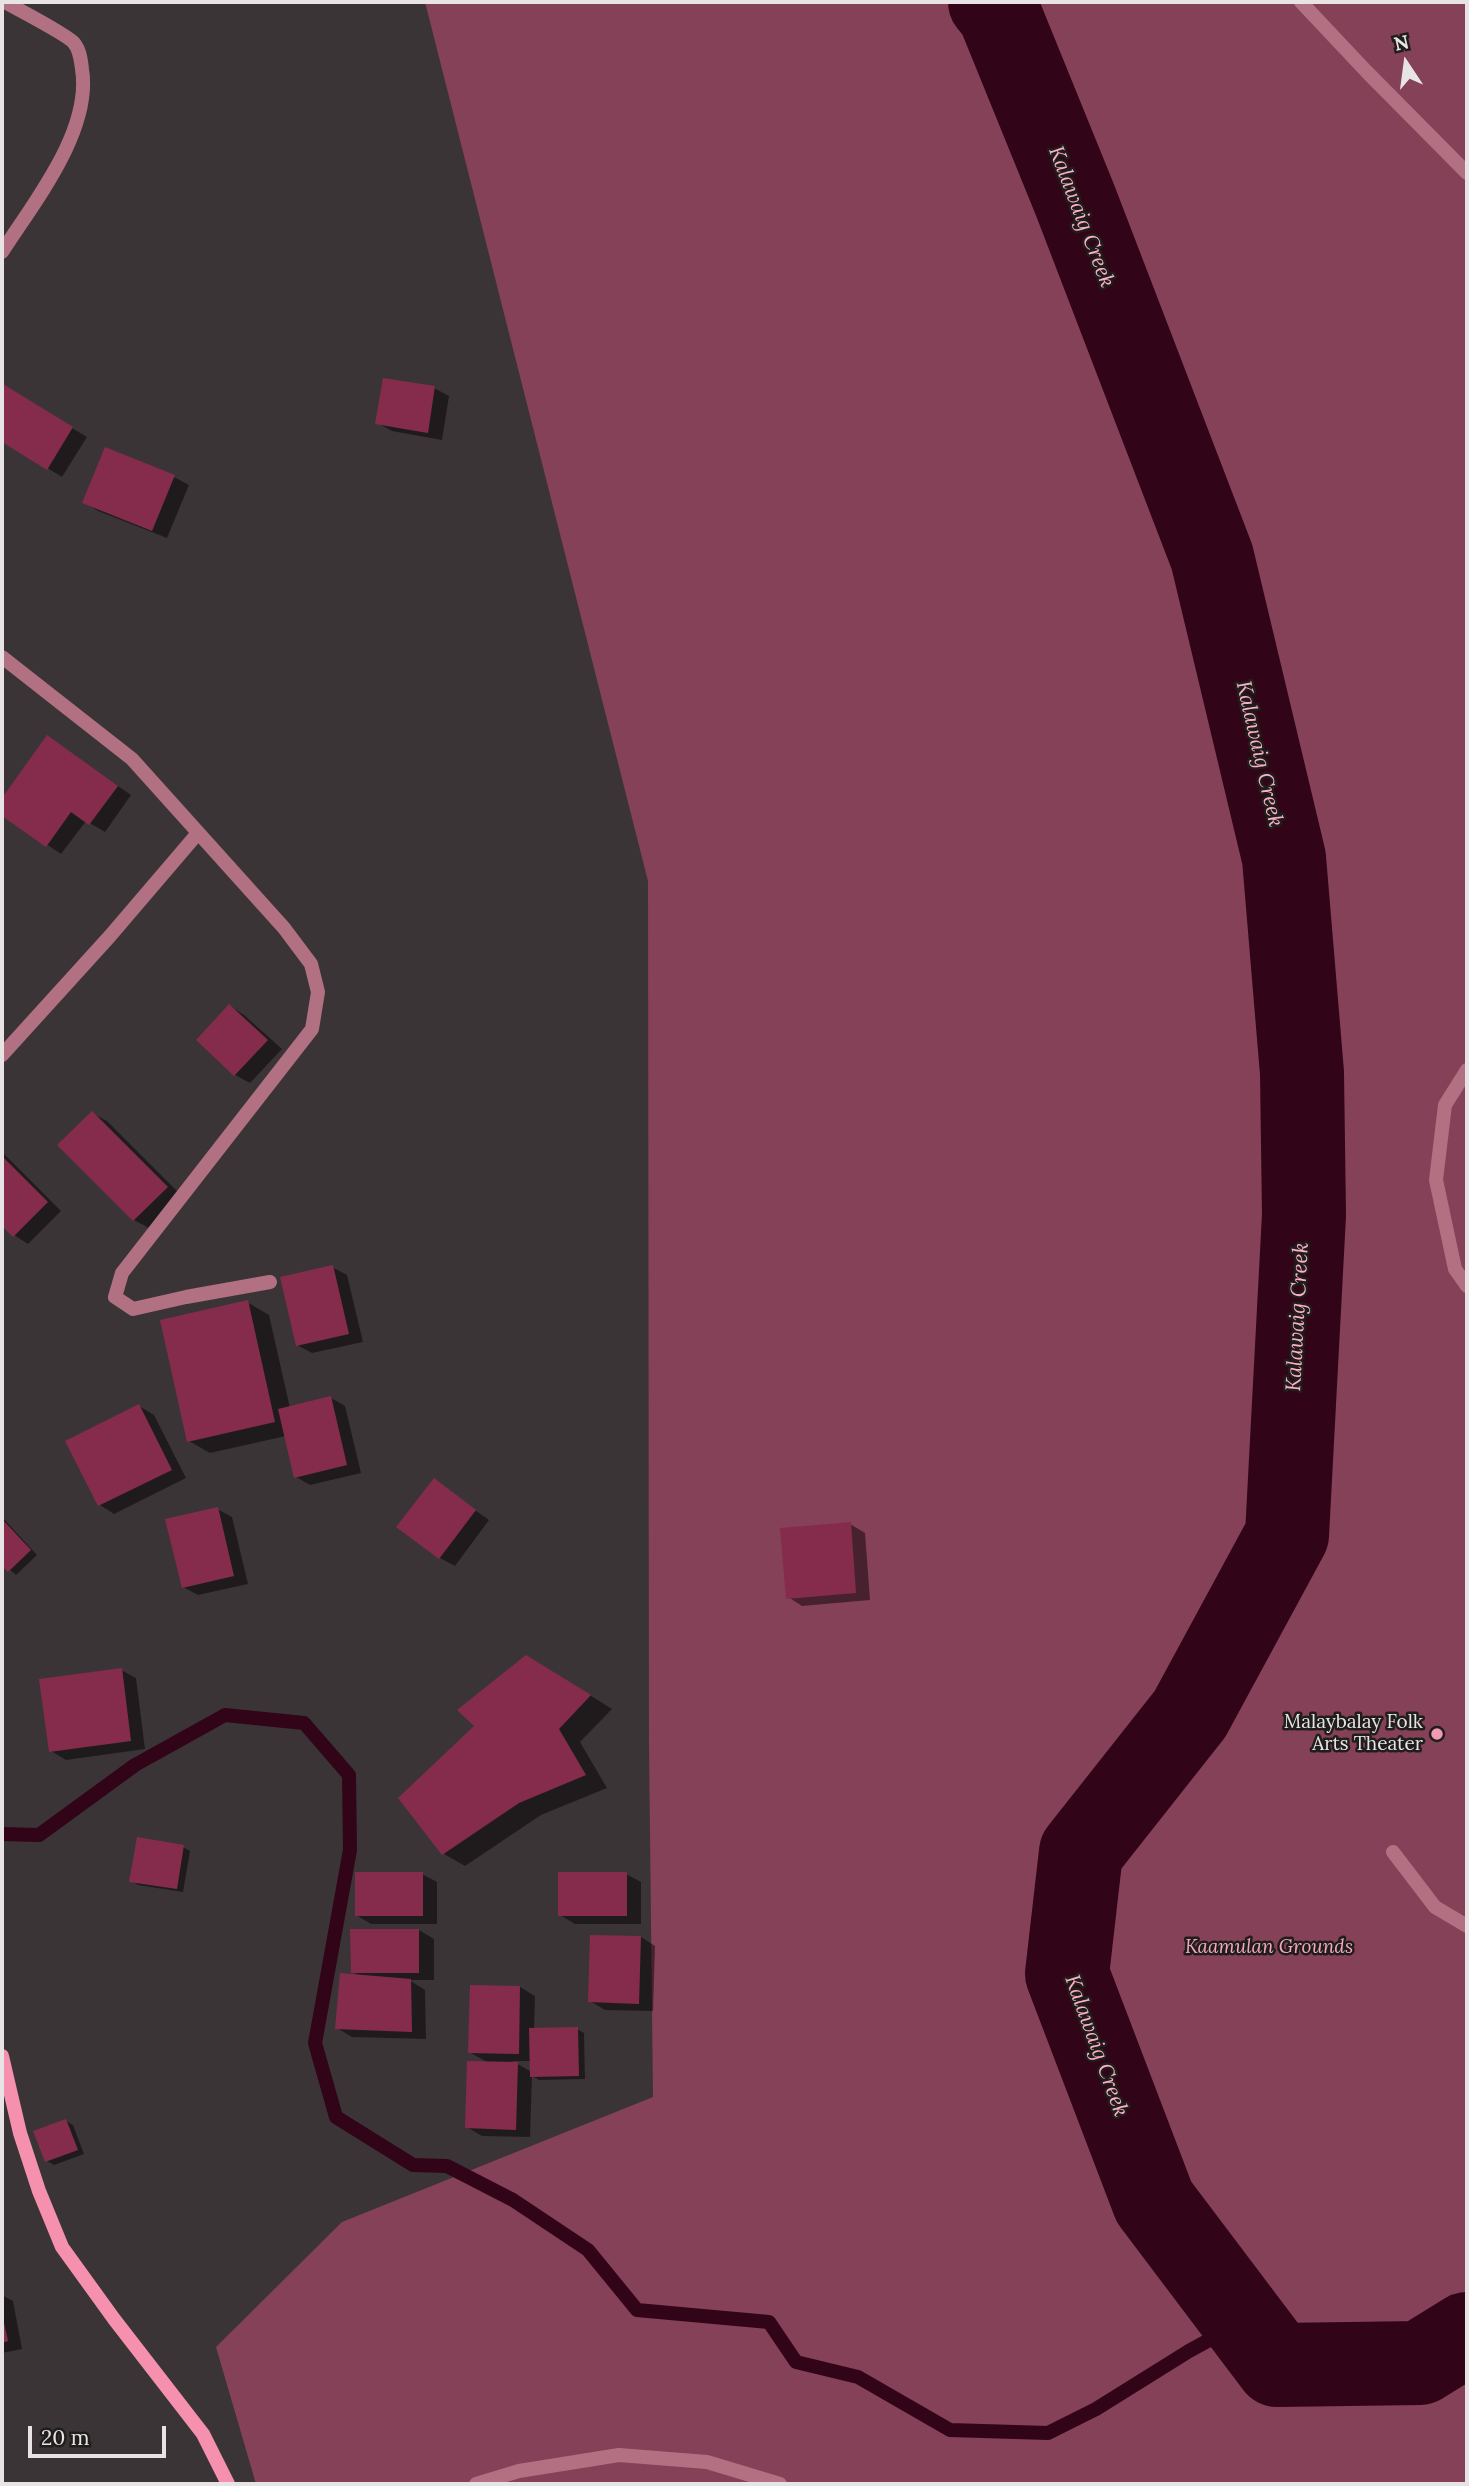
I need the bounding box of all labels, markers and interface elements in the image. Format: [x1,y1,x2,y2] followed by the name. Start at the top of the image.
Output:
[1371,28,1441,98] north arrow
[1391,29,1411,56] text: N
[1043,143,1119,291] water label: Kalawaig Creek
[1230,679,1288,829] water label: Kalawaig Creek
[1282,1242,1314,1392] water label: Kalawaig Creek
[1284,1712,1423,1756] place label: Malaybalay Folk Arts Theater
[1429,1726,1445,1742] marker: Malaybalay Folk Arts Theater
[1185,1937,1353,1959] park label: Kaamulan Grounds
[1059,1972,1133,2120] water label: Kalawaig Creek
[32,2412,170,2456] scale bar
[41,2424,90,2451] text: 20 m

